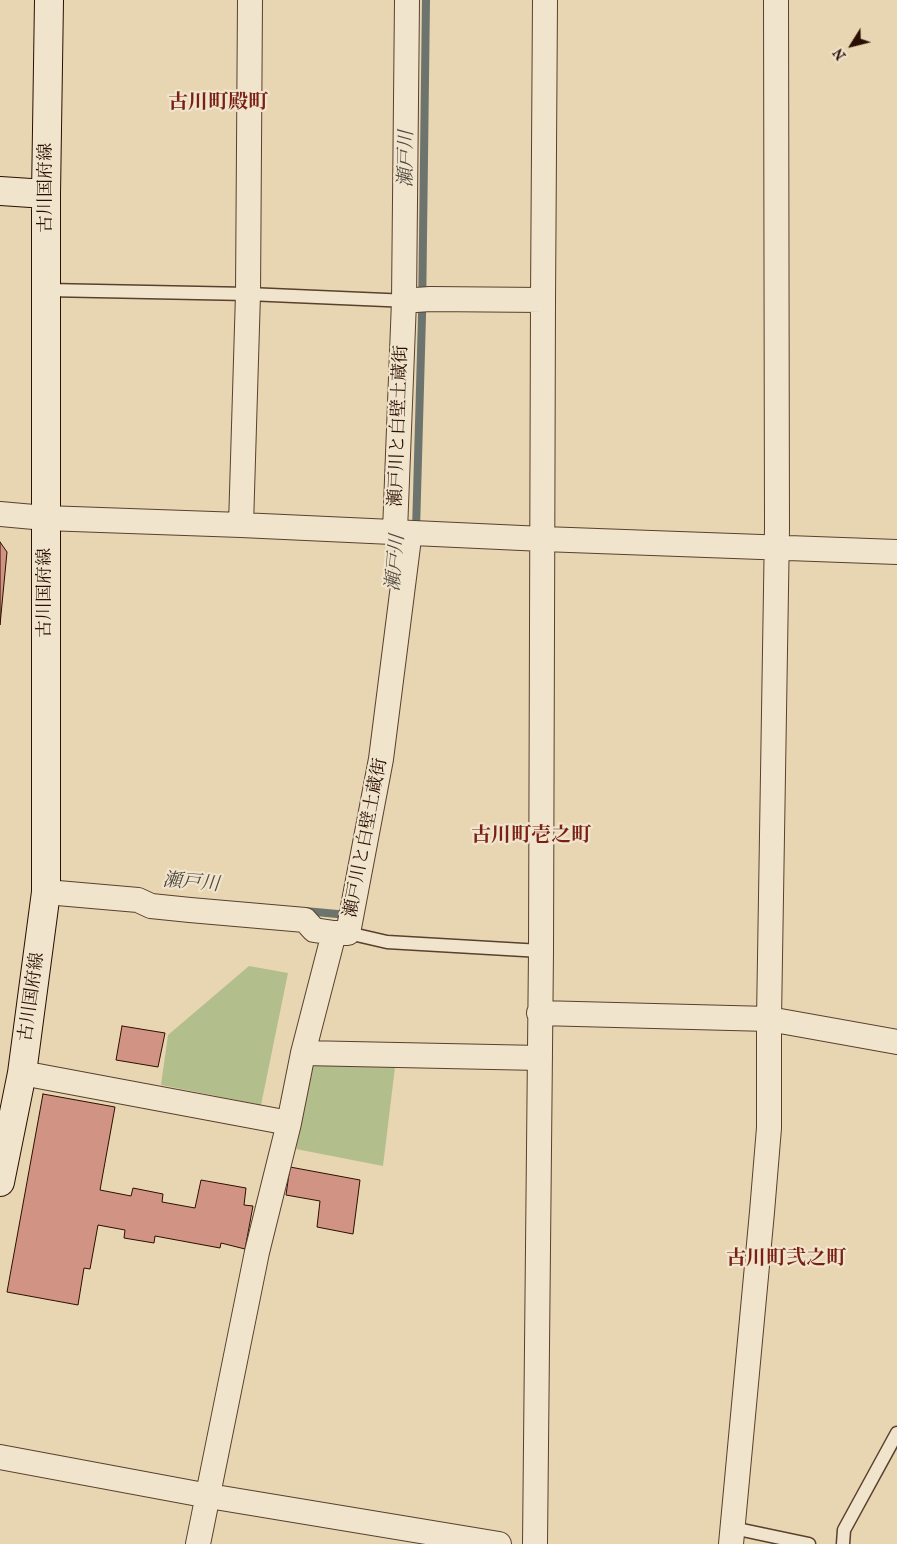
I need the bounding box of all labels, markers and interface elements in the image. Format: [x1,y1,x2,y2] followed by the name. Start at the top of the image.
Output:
[827,20,877,70] north arrow
[829,45,849,63] text: N
[168,91,268,115] district label: 古川町殿町
[395,130,419,188] water label: 瀬戸川
[36,143,58,233] street label: 古川国府線
[385,345,413,507] street label: 瀬戸川と白壁土蔵街
[382,534,410,592] water label: 瀬戸川
[35,548,57,638] street label: 古川国府線
[340,756,392,920] street label: 瀬戸川と白壁土蔵街
[471,824,591,848] district label: 古川町壱之町
[162,869,220,897] water label: 瀬戸川
[15,951,49,1043] street label: 古川国府線
[726,1247,846,1271] district label: 古川町弐之町

